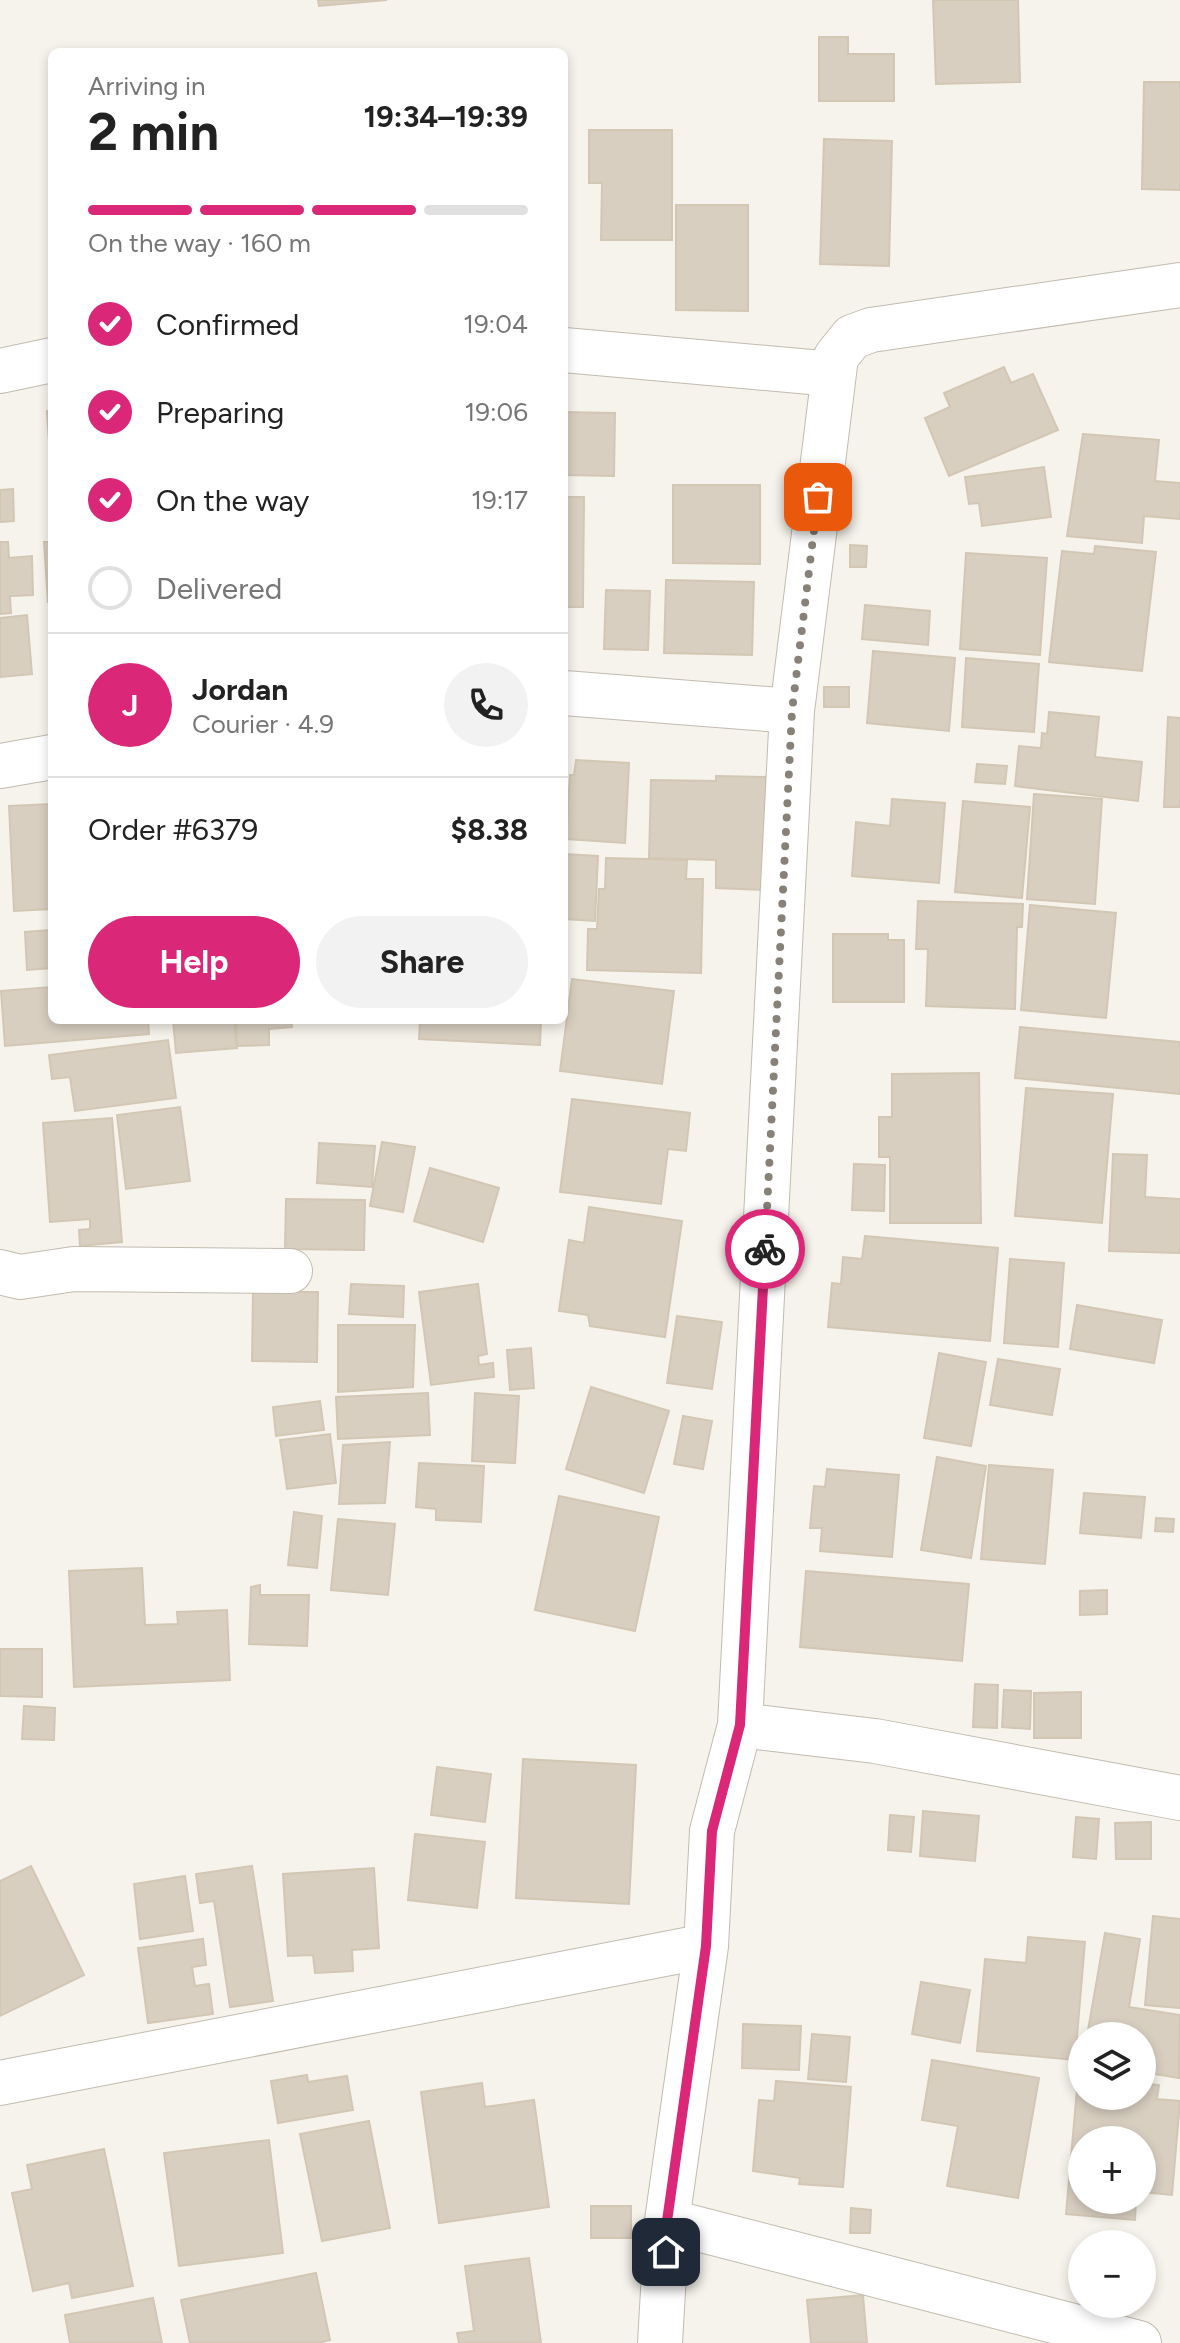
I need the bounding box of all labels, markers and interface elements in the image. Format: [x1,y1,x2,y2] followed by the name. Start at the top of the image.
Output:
[88,70,206,102] text: Arriving in
[364,98,528,135] text: 19:34–19:39
[88,101,219,163] text: 2 min
[88,227,311,259] text: On the way · 160 m
[88,302,132,346] icon: check
[156,306,299,343] text: Confirmed
[463,308,528,340] text: 19:04
[88,390,132,434] icon: check
[156,394,284,431] text: Preparing
[465,396,528,428] text: 19:06
[784,463,852,531] pin
[796,475,840,519] icon: bag
[88,478,132,522] icon: check
[156,482,309,519] text: On the way
[471,484,528,516] text: 19:17
[156,570,282,607] text: Delivered
[444,663,528,747] button: phone
[192,671,288,708] text: Jordan
[122,687,138,724] text: J
[192,708,334,740] text: Courier · 4.9
[88,811,258,848] text: Order #6379
[451,811,528,848] text: $8.38
[88,916,300,1008] button: Help
[316,916,528,1008] button: Share
[725,1209,805,1289] courier
[743,1227,787,1271] icon: bike
[1068,2022,1156,2318] map controls
[1068,2022,1156,2110] button: layers
[1068,2126,1156,2214] button: +
[632,2218,700,2286] pin
[644,2230,688,2274] icon: home
[1068,2230,1156,2318] button: −

